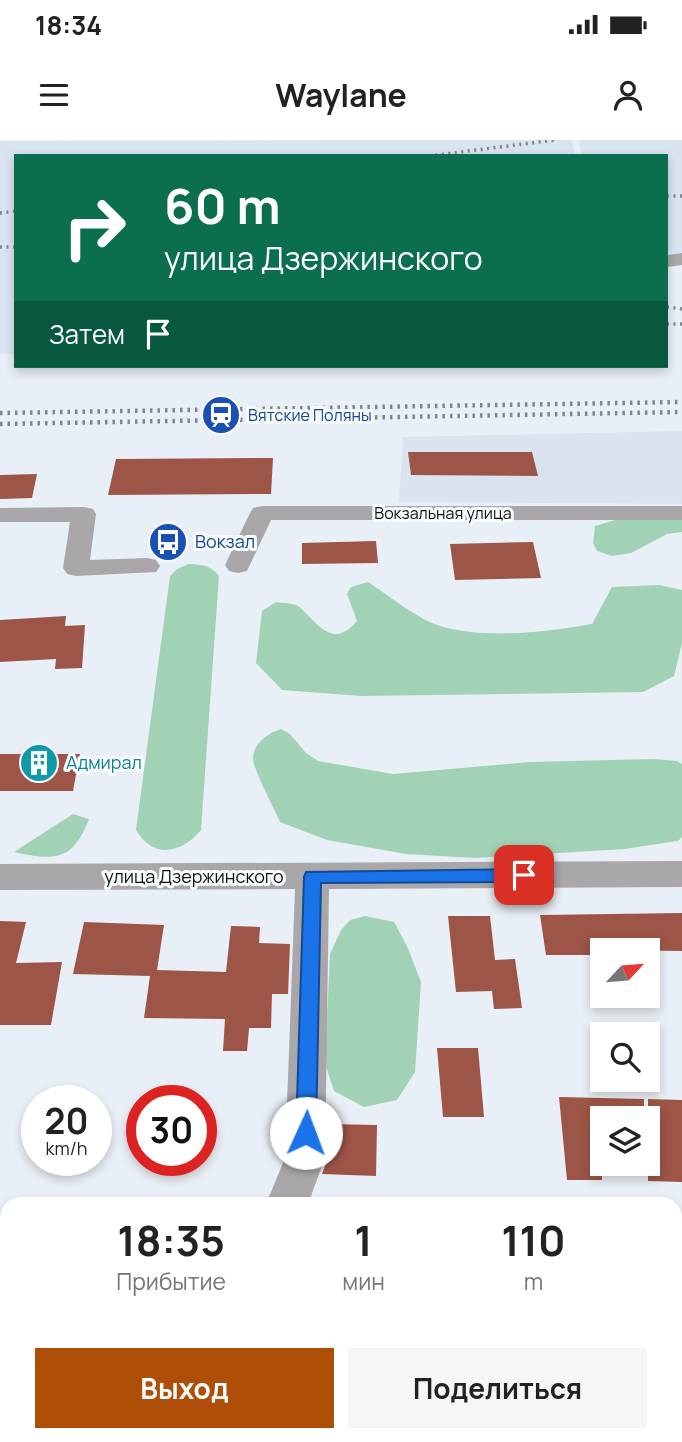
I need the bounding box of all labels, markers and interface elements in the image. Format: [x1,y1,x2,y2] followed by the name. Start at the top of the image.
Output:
[35,7,102,43] text: 18:34
[275,73,407,117] text: Waylane
[35,76,73,114] icon: menu
[609,76,647,114] icon: person
[164,172,281,239] text: 60 m
[49,182,140,273] icon: right
[164,236,483,280] text: улица Дзержинского
[139,315,177,353] icon: arrive
[49,316,125,352] text: Затем
[200,394,242,436] station icon: Вятские Поляны
[248,404,372,426] place label: Вятские Поляны
[374,502,512,524] street label: Вокзальная улица
[147,521,189,563] bus stop icon: Вокзал
[195,529,255,553] place label: Вокзал
[18,742,60,784] building icon: Адмирал
[66,750,142,774] place label: Адмирал
[494,845,554,905] pin
[505,856,543,894] icon: arrive
[104,864,284,888] street label: улица Дзержинского
[590,938,660,1008] north arrow
[590,938,660,1176] map controls
[590,1022,660,1092] button: search
[126,1085,217,1176] speed limit sign: 30
[269,1096,343,1170] position arrow
[45,1097,88,1145] text: 20
[590,1106,660,1176] button: layers
[46,1136,87,1160] text: km/h
[117,1211,225,1269] text: 18:35
[354,1211,373,1269] text: 1
[501,1211,566,1269] text: 110
[116,1265,226,1297] text: Прибытие
[342,1265,385,1297] text: мин
[524,1265,543,1297] text: m
[35,1348,334,1428] button: Выход
[348,1348,647,1428] button: Поделиться

